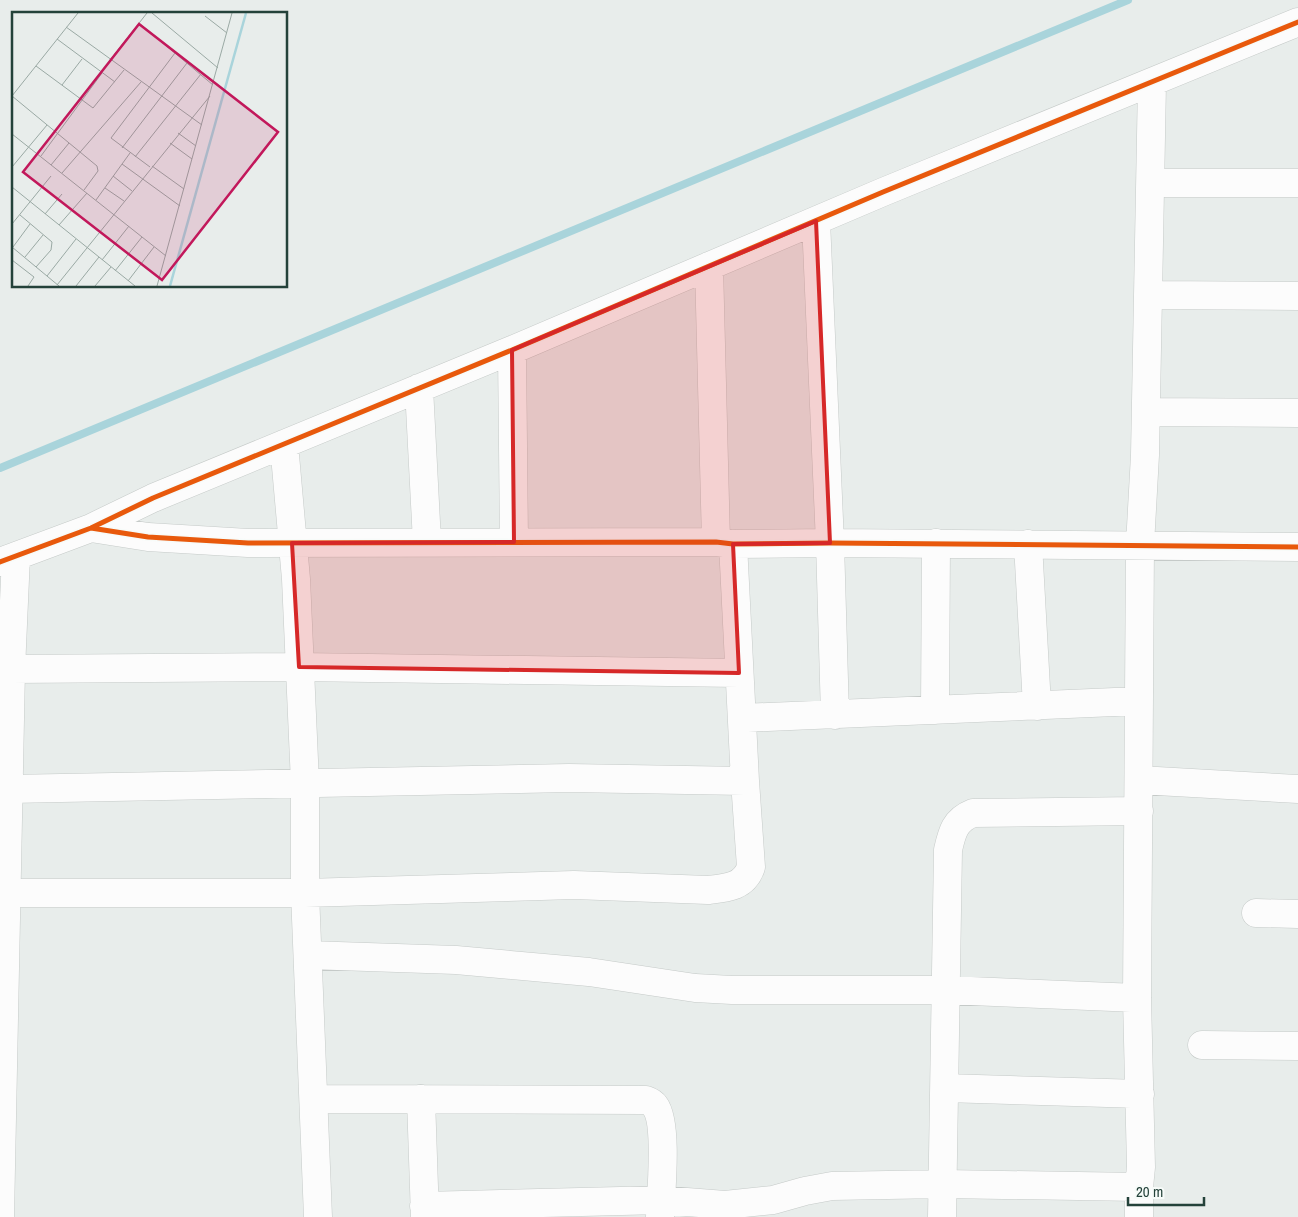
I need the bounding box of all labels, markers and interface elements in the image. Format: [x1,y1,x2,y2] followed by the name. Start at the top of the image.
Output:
[12,12,288,288] inset map
[1128,1174,1204,1206] scale bar
[1136,1181,1163,1202] text: 20 m

